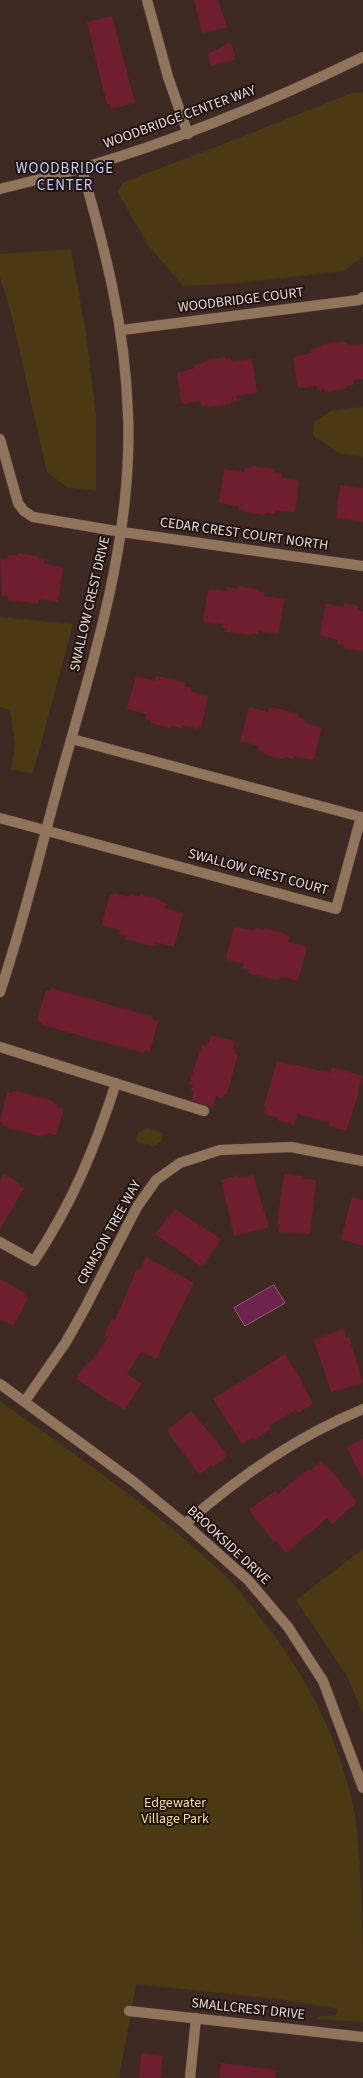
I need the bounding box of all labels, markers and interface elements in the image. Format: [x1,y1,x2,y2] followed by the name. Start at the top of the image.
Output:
[102,83,258,153] street label: WOODBRIDGE CENTER WAY
[16,161,114,196] district label: WOODBRIDGE CENTER
[177,285,305,317] street label: WOODBRIDGE COURT
[159,515,329,555] street label: CEDAR CREST COURT NORTH
[67,535,115,673] street label: SWALLOW CREST DRIVE
[186,846,330,900] street label: SWALLOW CREST COURT
[74,1178,146,1288] street label: CRIMSON TREE WAY
[183,1503,273,1589] street label: BROOKSIDE DRIVE
[141,1796,209,1828] park label: Edgewater Village Park
[190,1996,306,2024] street label: SMALLCREST DRIVE

